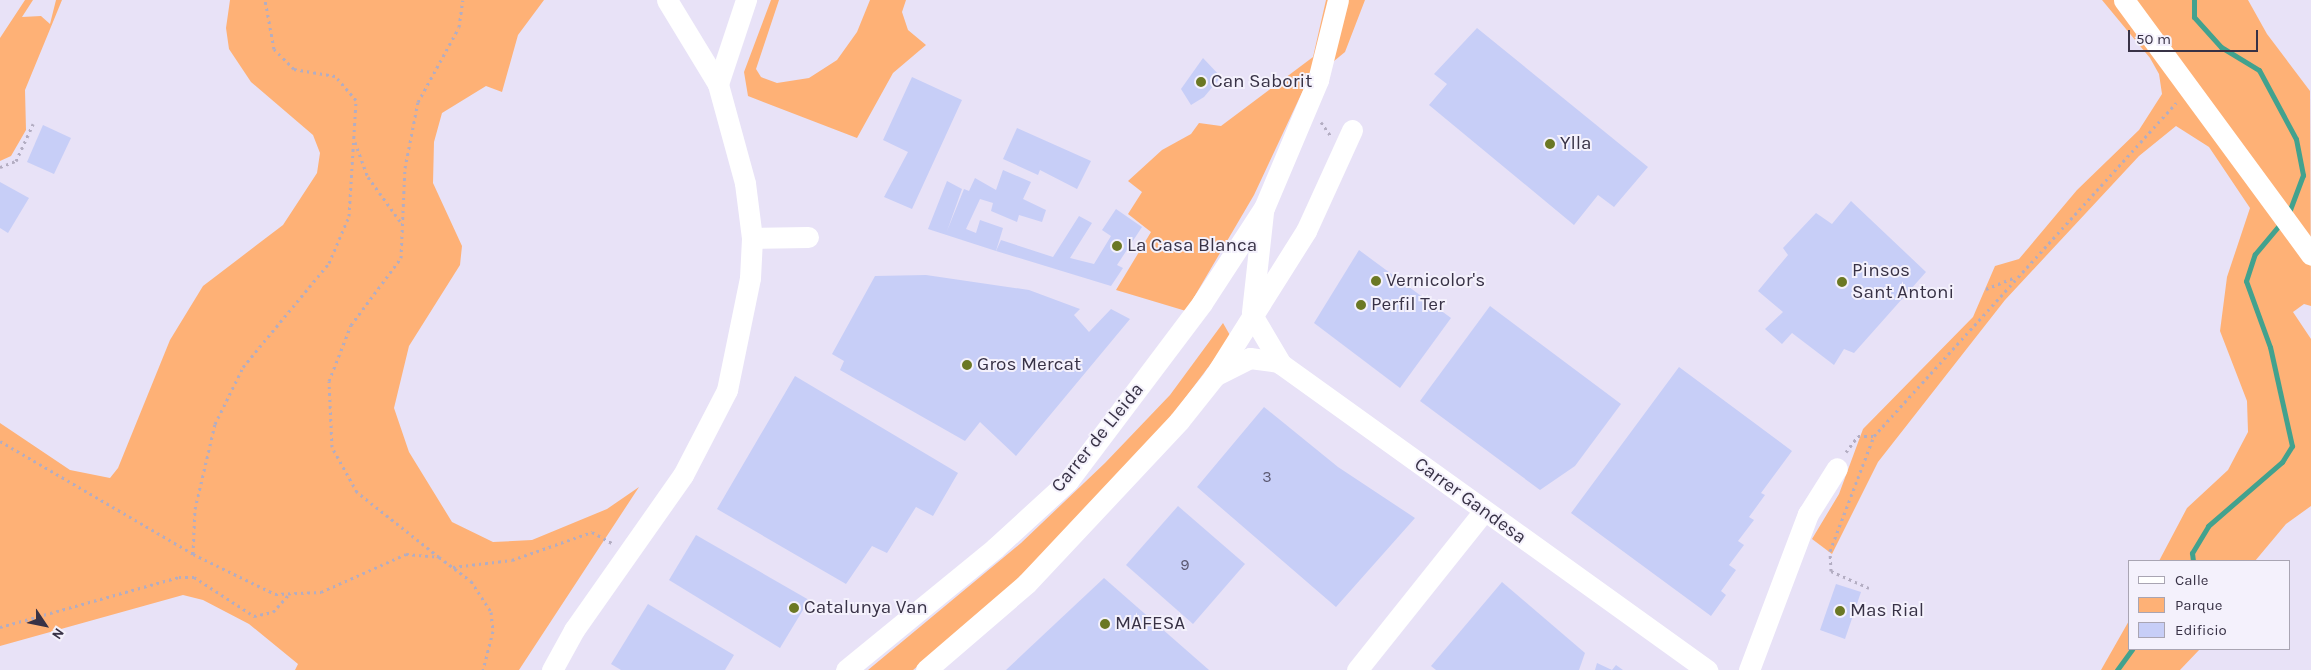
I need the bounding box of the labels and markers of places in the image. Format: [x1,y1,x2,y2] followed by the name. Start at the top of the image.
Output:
[1211,71,1312,93] place label: Can Saborit
[1195,76,1207,88] marker: Can Saborit
[1560,133,1592,155] place label: Ylla
[1544,138,1556,150] marker: Ylla
[1127,235,1257,257] place label: La Casa Blanca
[1111,240,1123,252] marker: La Casa Blanca
[1852,260,1954,304] place label: Pinsos Sant Antoni
[1386,270,1485,292] place label: Vernicolor's
[1370,275,1382,287] marker: Vernicolor's
[1836,276,1848,288] marker: Pinsos Sant Antoni
[1371,294,1445,316] place label: Perfil Ter
[1355,299,1367,311] marker: Perfil Ter
[977,354,1081,376] place label: Gros Mercat
[961,359,973,371] marker: Gros Mercat
[804,597,928,619] place label: Catalunya Van
[1850,600,1924,622] place label: Mas Rial
[788,602,800,614] marker: Catalunya Van
[1834,605,1846,617] marker: Mas Rial
[1115,613,1185,635] place label: MAFESA
[1099,618,1111,630] marker: MAFESA

